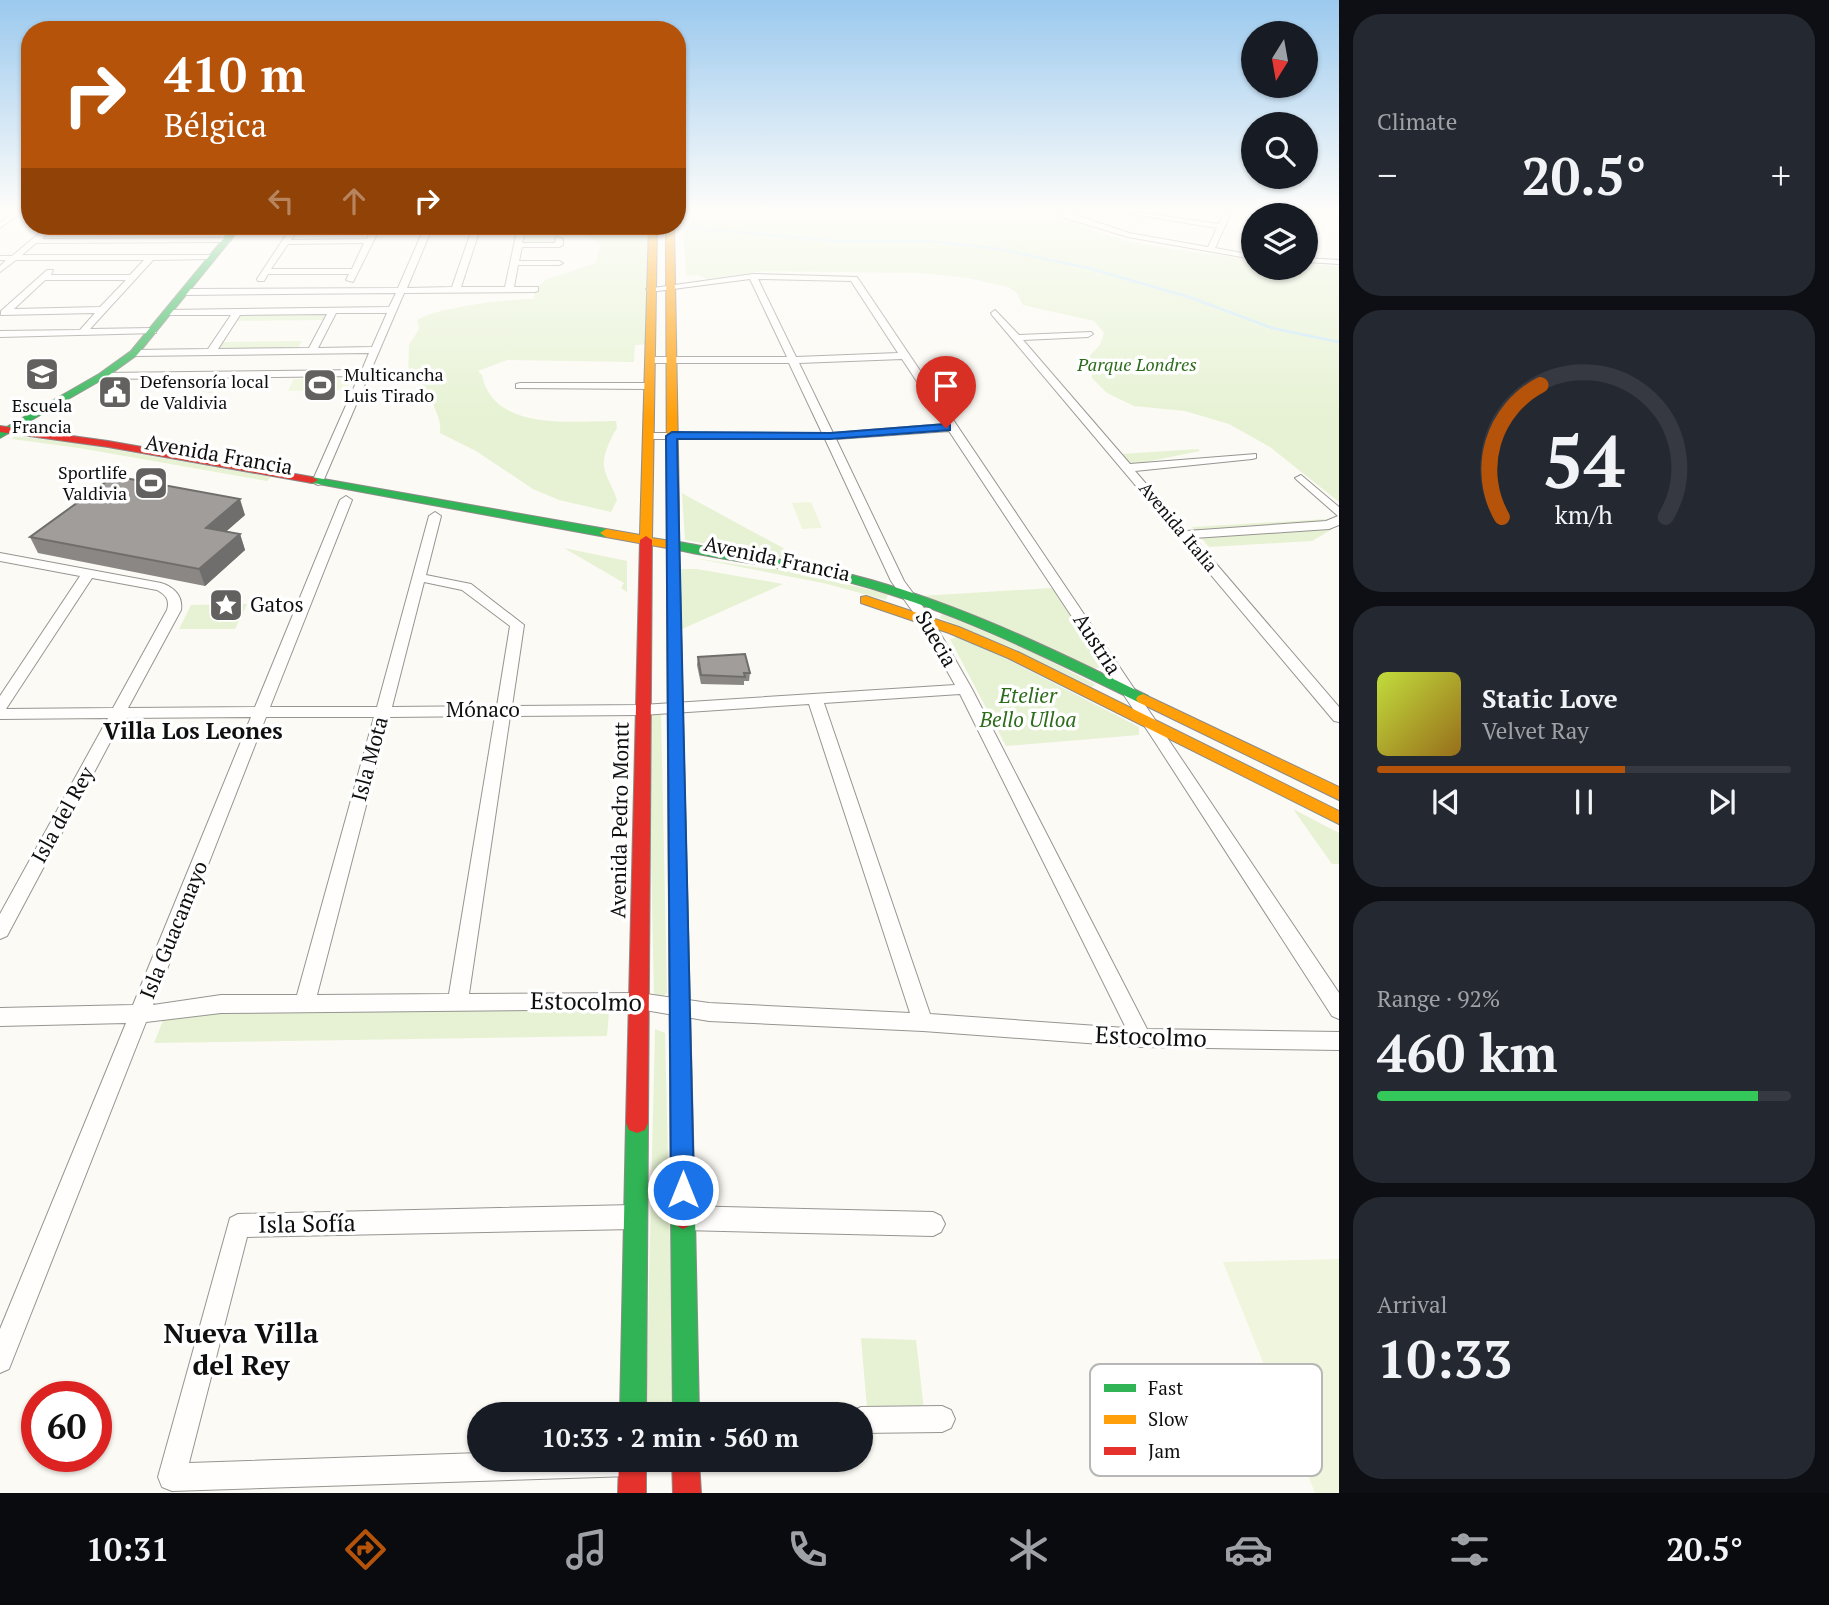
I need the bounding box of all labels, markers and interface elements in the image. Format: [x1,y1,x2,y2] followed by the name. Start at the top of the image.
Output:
[1241,21,1318,98] north arrow
[1241,21,1318,280] map controls
[164,41,306,106] text: 410 m
[49,49,140,140] icon: right
[164,104,267,146] text: Bélgica
[1377,106,1457,137] text: Climate
[1241,112,1318,189] button: search
[1521,141,1647,210] text: 20.5°
[1377,150,1397,200] text: −
[1771,150,1791,200] text: +
[262,182,300,220] icon: left
[335,182,373,220] icon: ahead
[408,182,446,220] icon: right
[1241,203,1318,280] button: layers
[1076,352,1197,376] park label: Parque Londres
[23,355,61,393] school or university icon: Escuela Francia
[916,356,976,428] pin
[344,362,444,407] place label: Multicancha Luis Tirado
[301,366,339,404] sports icon: Multicancha Luis Tirado
[927,367,965,405] icon: arrive
[140,369,269,414] place label: Defensoría local de Valdivia
[96,373,134,411] public building icon: Defensoría local de Valdivia
[12,393,72,438] place label: Escuela Francia
[1543,411,1625,508] text: 54
[143,427,295,481] street label: Avenida Francia
[58,460,127,505] place label: Sportlife Valdivia
[132,464,170,502] sports icon: Sportlife Valdivia
[1134,476,1223,576] street label: Avenida Italia
[1555,497,1613,530] text: km/h
[701,529,853,587] street label: Avenida Francia
[207,586,245,624] place icon: Gatos
[250,590,304,618] place label: Gatos
[910,605,964,672] street label: Suecia
[1068,607,1128,680] street label: Austria
[978,681,1077,733] park label: Etelier Bello Ulloa
[1482,681,1618,715] text: Static Love
[446,695,520,723] street label: Mónaco
[344,713,394,804] street label: Isla Mota
[103,715,283,746] district label: Villa Los Leones
[1482,715,1589,746] text: Velvet Ray
[603,721,635,918] street label: Avenida Pedro Montt
[24,761,100,868] street label: Isla del Rey
[1427,783,1465,821] icon: previous
[1565,783,1603,821] icon: pause
[1703,783,1741,821] icon: next
[133,856,214,1003] street label: Isla Guacamayo
[1377,983,1500,1014] text: Range · 92%
[530,984,642,1018] street label: Estocolmo
[1095,1018,1207,1054] street label: Estocolmo
[1377,1018,1558,1087] text: 460 km
[646,1153,720,1227] position arrow
[258,1206,356,1240] street label: Isla Sofía
[1377,1289,1448,1320] text: Arrival
[163,1314,319,1383] district label: Nueva Villa del Rey
[1377,1324,1512,1393] text: 10:33
[1090,1364,1322,1476] legend
[1148,1375,1183,1400] text: Fast
[21,1381,112,1472] speed limit sign: 60
[1148,1406,1189,1431] text: Slow
[541,1420,799,1454] text: 10:33 · 2 min · 560 m
[1148,1438,1181,1463] text: Jam
[341,1525,390,1574] icon: directions
[562,1525,611,1574] icon: music
[783,1525,832,1574] icon: phone
[1004,1525,1053,1574] icon: climate
[1224,1525,1273,1574] icon: car
[1445,1525,1494,1574] icon: filters
[86,1528,169,1570] text: 10:31
[1666,1528,1743,1570] text: 20.5°

